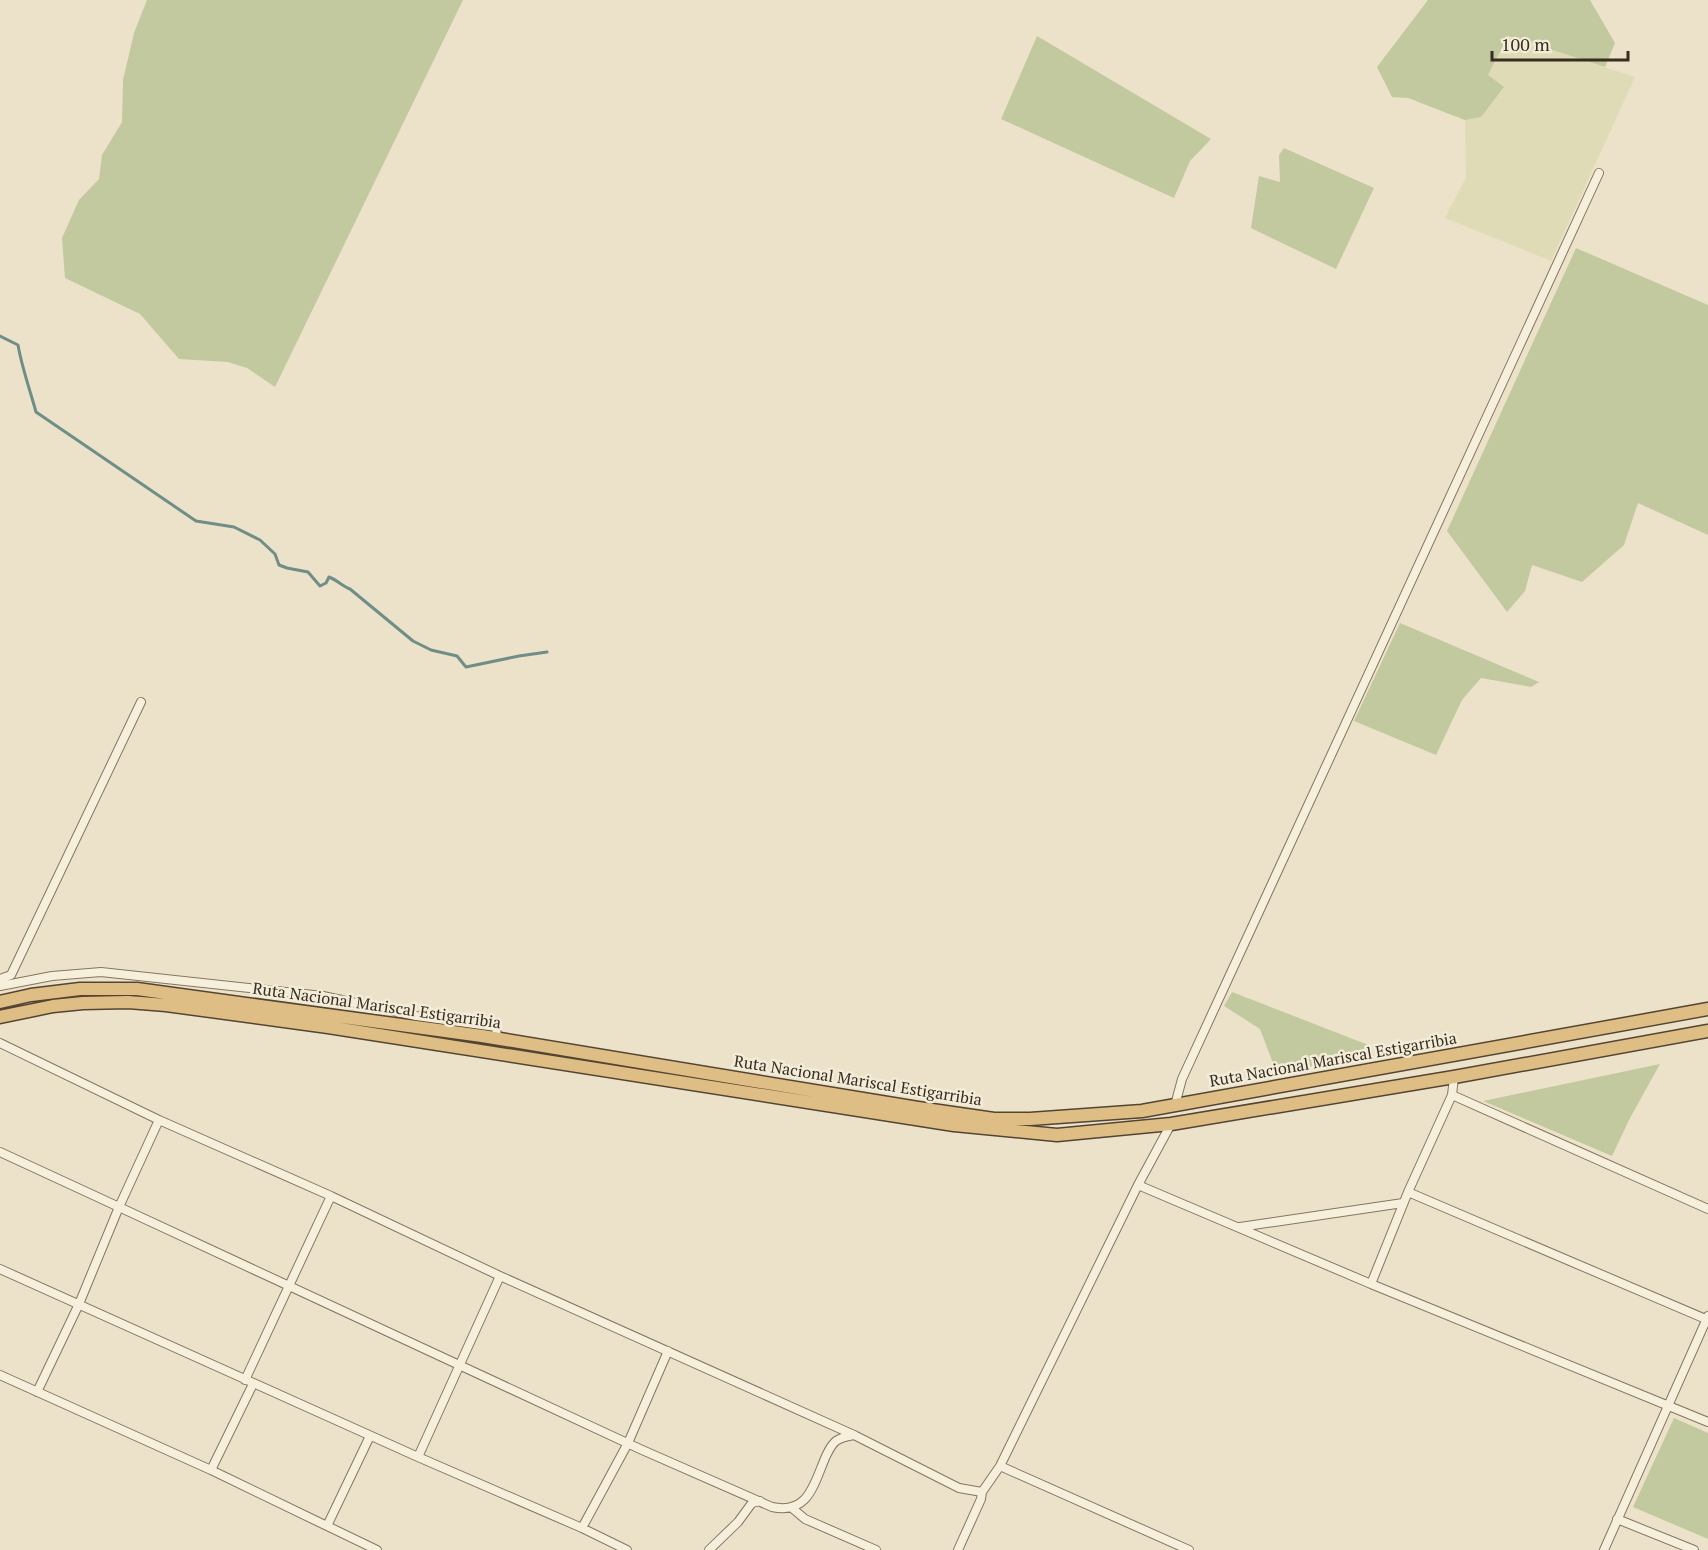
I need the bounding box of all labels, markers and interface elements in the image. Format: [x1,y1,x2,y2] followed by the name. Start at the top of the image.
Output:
[1492,24,1628,62] scale bar
[1501,32,1550,56] text: 100 m
[251,977,503,1033] street label: Ruta Nacional Mariscal Estigarribia
[1208,1026,1458,1092] street label: Ruta Nacional Mariscal Estigarribia
[732,1050,984,1110] street label: Ruta Nacional Mariscal Estigarribia

